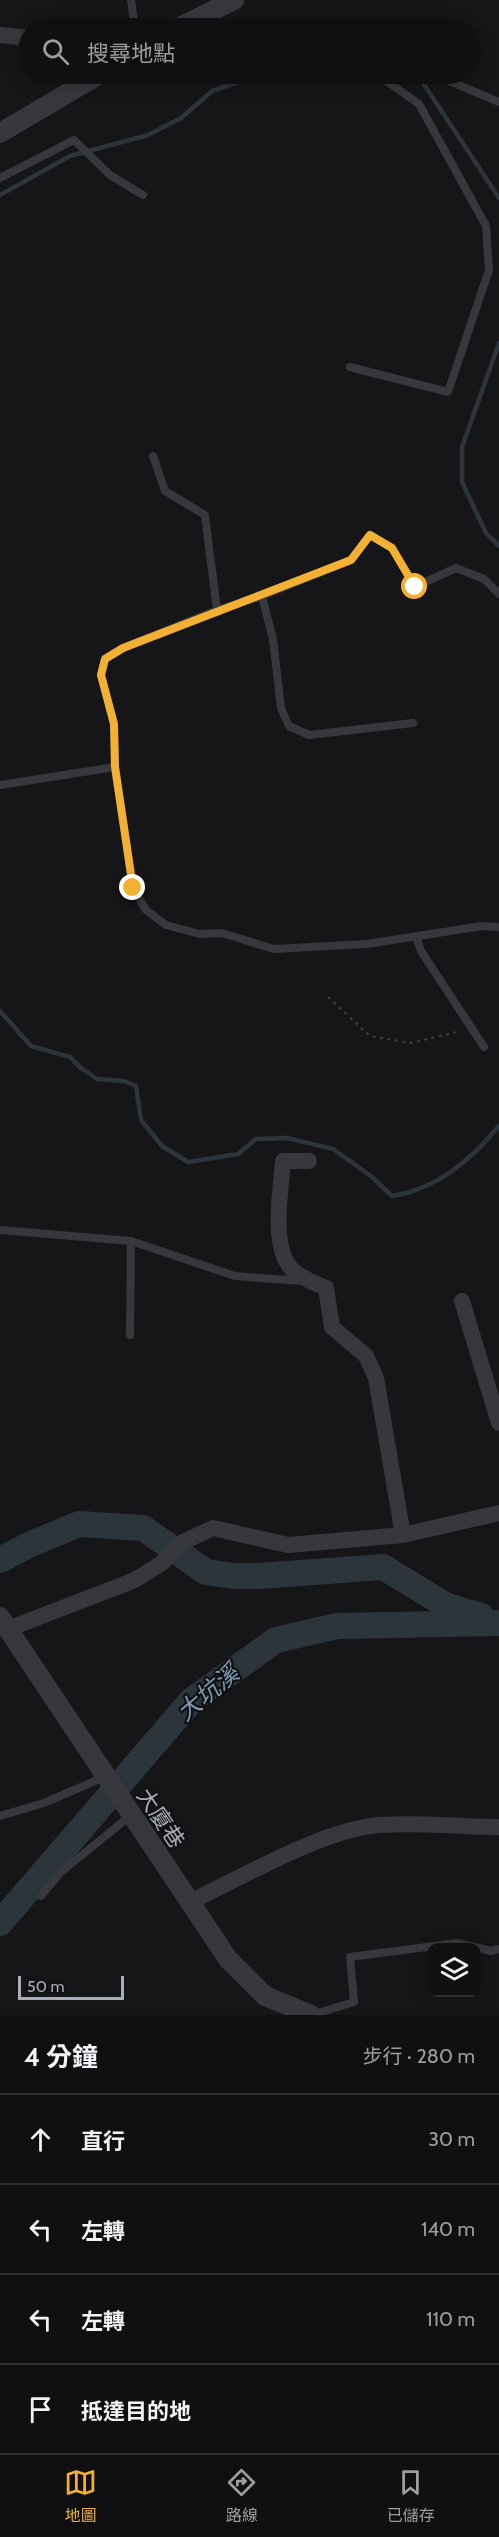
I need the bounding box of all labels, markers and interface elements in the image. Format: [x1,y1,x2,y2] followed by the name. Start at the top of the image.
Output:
[18,18,481,84] search box
[39,35,72,68] icon: search
[87,40,175,67] text: 搜尋地點
[401,573,427,599] route start
[119,874,145,900] route end
[171,1656,247,1727] water label: 大坑溪
[131,1783,190,1853] street label: 大廈巷
[427,1943,481,1997] map controls
[427,1943,481,1997] button: layers
[18,1973,124,2000] scale bar
[27,1977,64,1996] text: 50 m
[24,2041,98,2073] text: 4 分鐘
[363,2044,475,2068] text: 步行 · 280 m
[24,2123,57,2156] icon: ahead
[428,2127,475,2151] text: 30 m
[81,2128,125,2155] text: 直行
[24,2213,57,2246] icon: left
[421,2217,475,2241] text: 140 m
[81,2218,125,2245] text: 左轉
[24,2303,57,2336] icon: left
[426,2307,475,2331] text: 110 m
[81,2308,125,2335] text: 左轉
[24,2393,57,2426] icon: arrive
[81,2398,191,2425] text: 抵達目的地
[64,2466,97,2526] tab: 地圖
[225,2466,258,2526] tab: 路線
[387,2466,435,2526] tab: 已儲存

